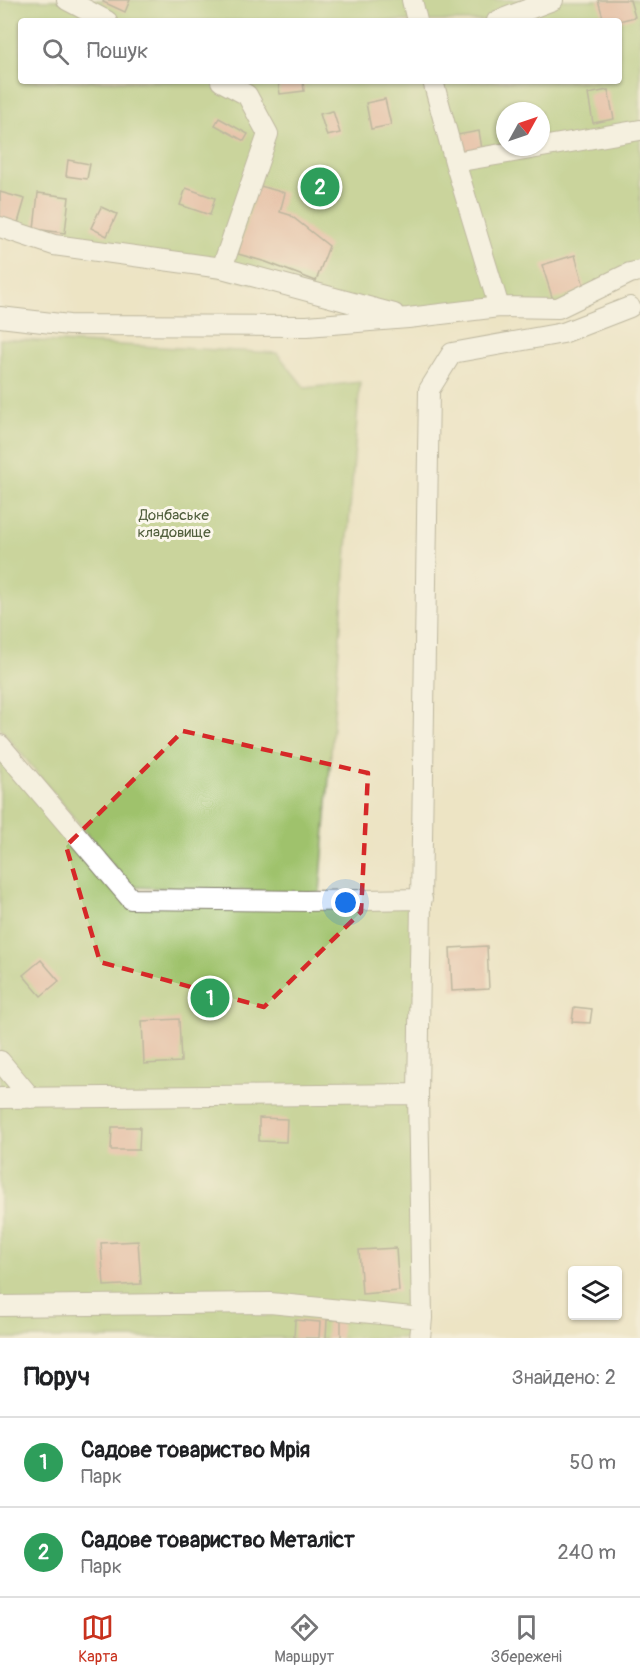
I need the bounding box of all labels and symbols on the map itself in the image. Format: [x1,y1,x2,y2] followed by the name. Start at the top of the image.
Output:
[496,102,550,156] north arrow
[300,164,340,210] pin: 2
[137,506,211,542] park label: Донбаське кладовище
[331,888,360,917] your location
[190,976,230,1020] pin: 1

